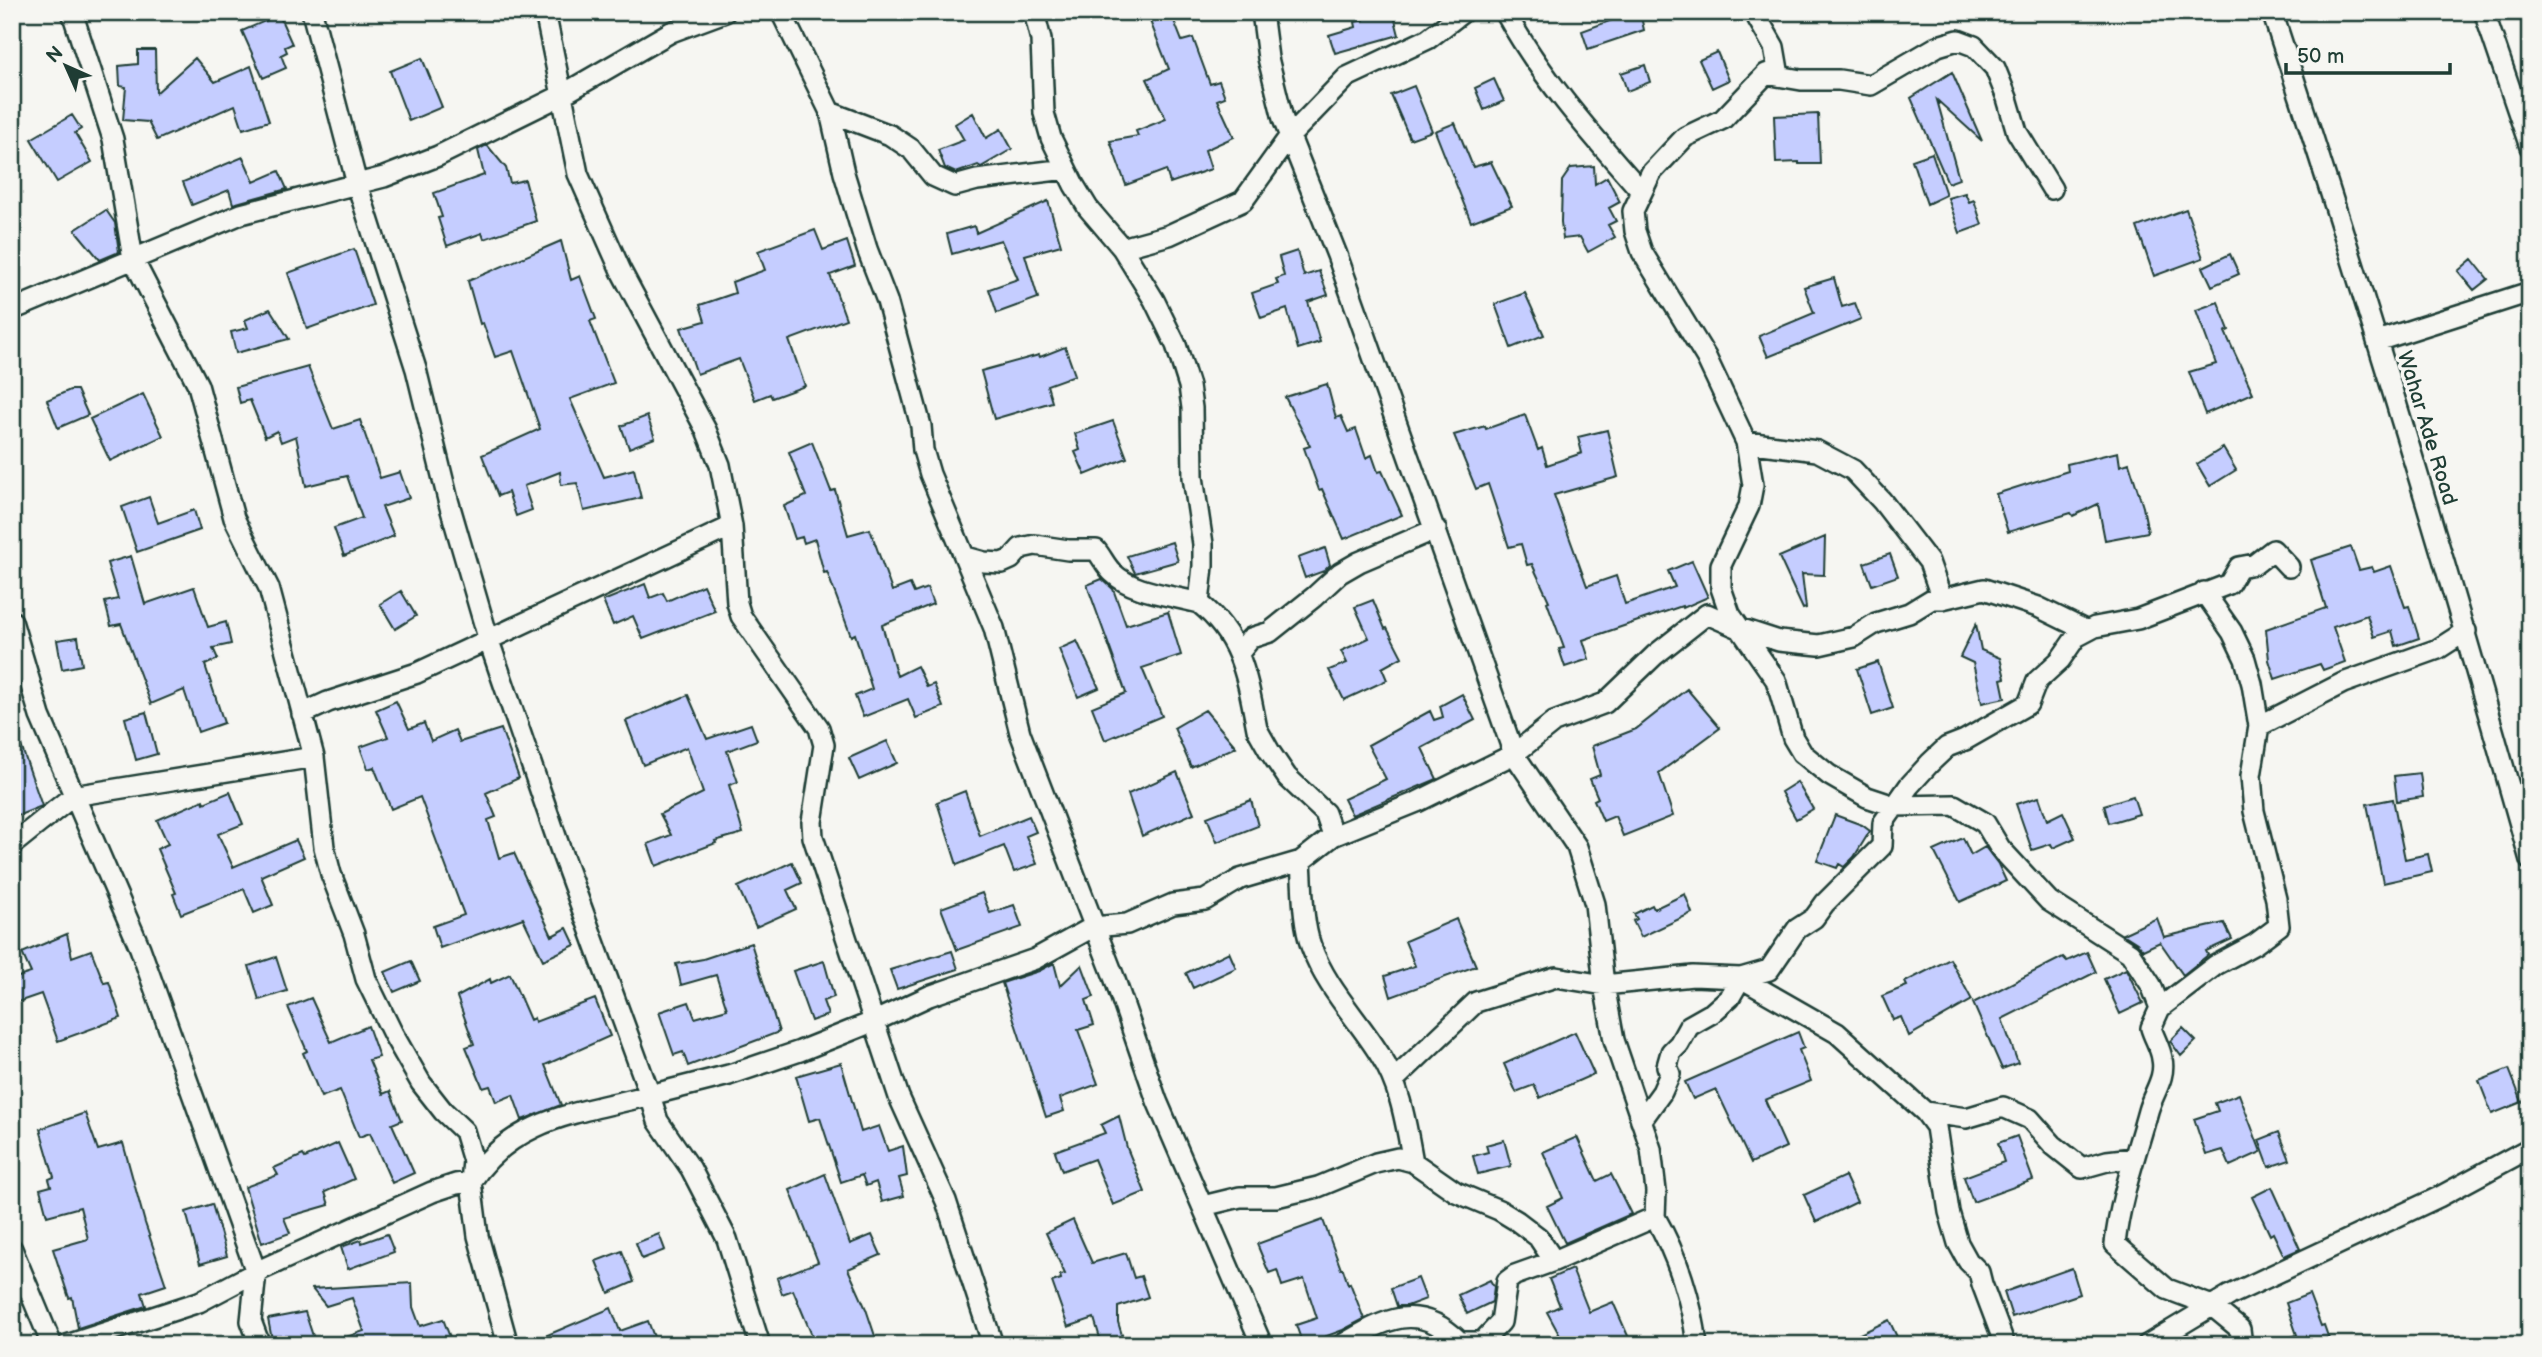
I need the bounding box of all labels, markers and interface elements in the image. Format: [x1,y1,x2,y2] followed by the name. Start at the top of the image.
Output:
[32,32,102,102] north arrow
[2286,32,2451,76] scale bar
[42,42,68,68] text: N
[2297,44,2344,69] text: 50 m
[2392,348,2462,508] street label: Wahar Ade Road

